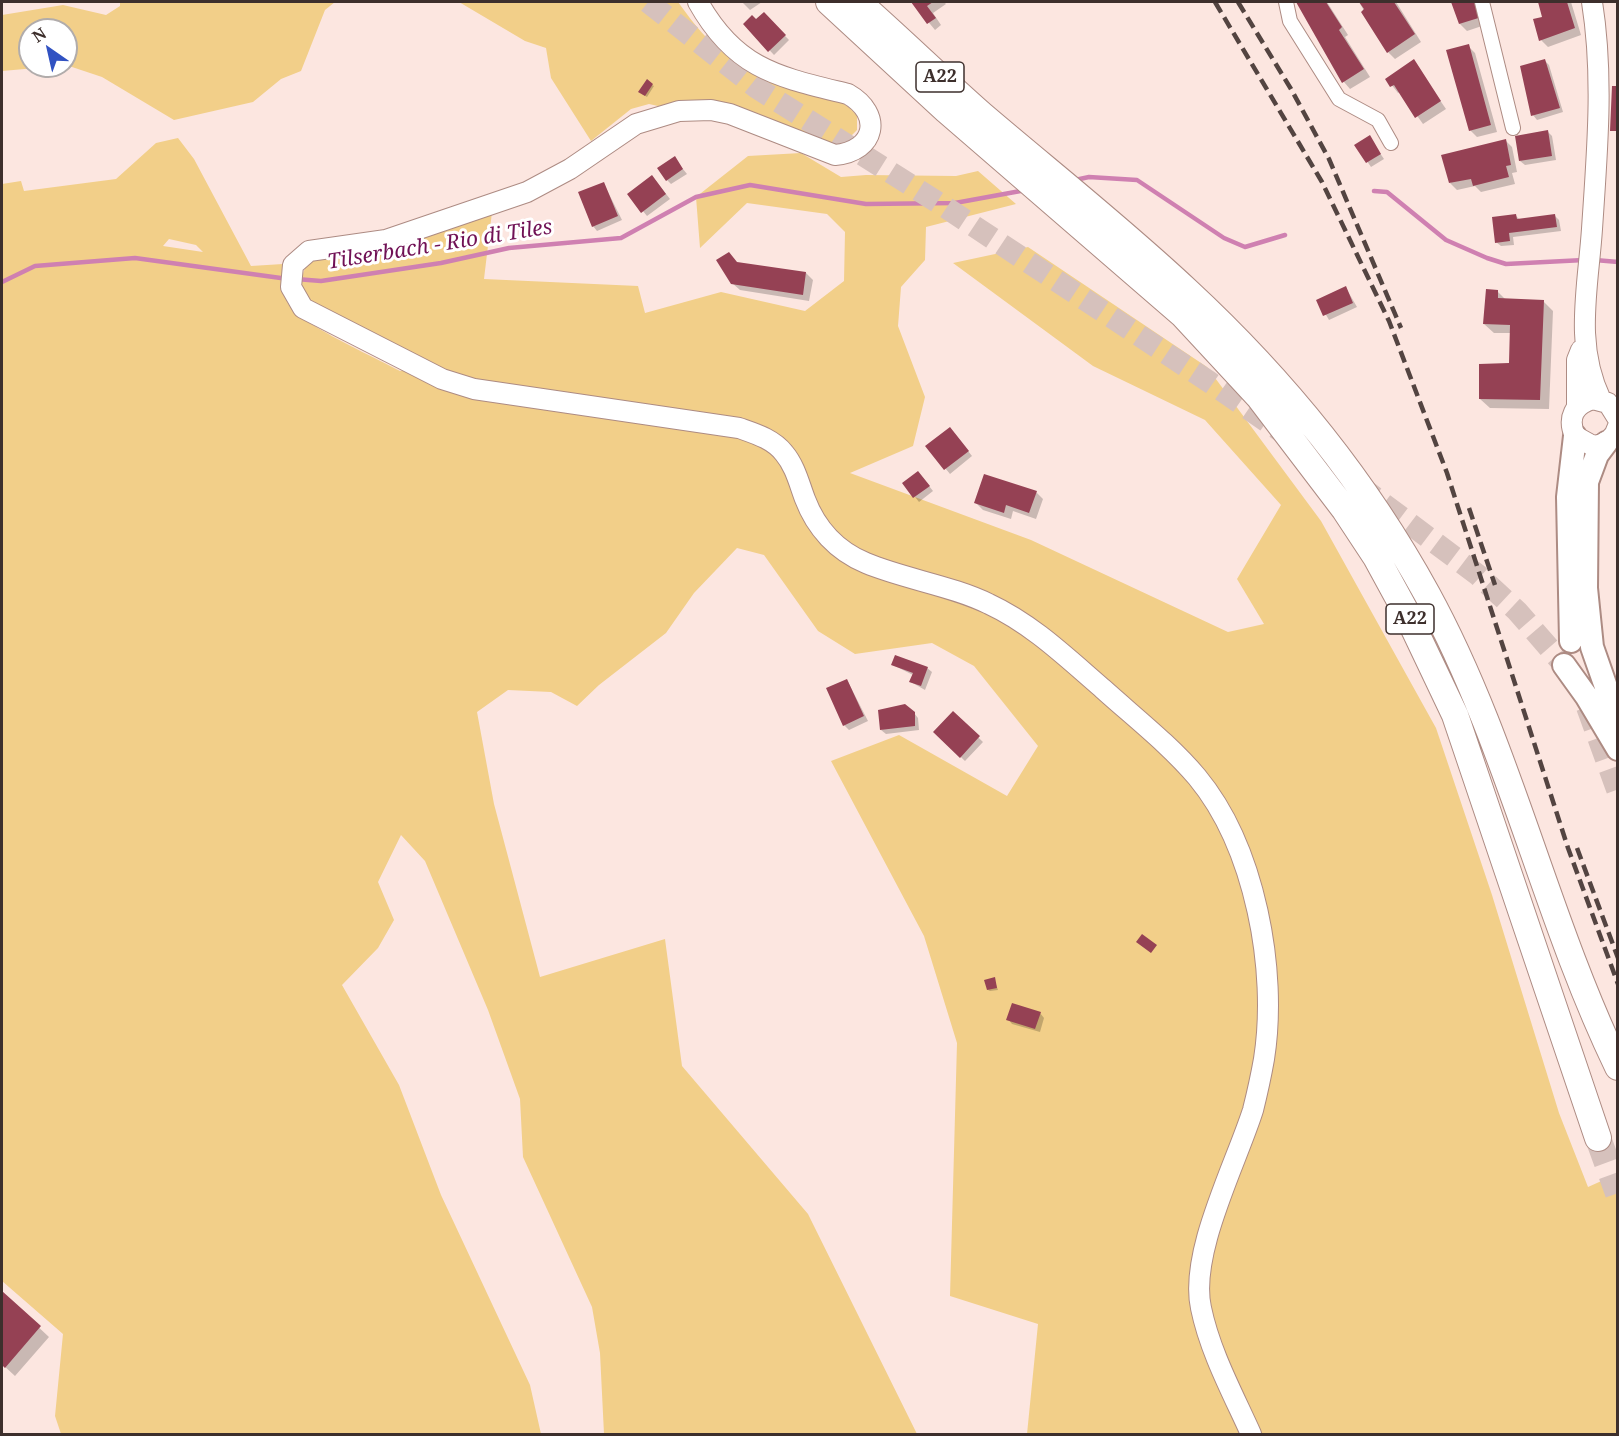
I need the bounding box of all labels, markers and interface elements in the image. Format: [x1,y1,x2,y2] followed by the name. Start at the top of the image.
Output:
[18,18,78,78] north arrow
[28,22,50,47] text: N
[916,62,964,92] road number: A22
[326,215,554,275] water label: Tilserbach - Rio di Tiles
[1386,604,1434,634] road number: A22

